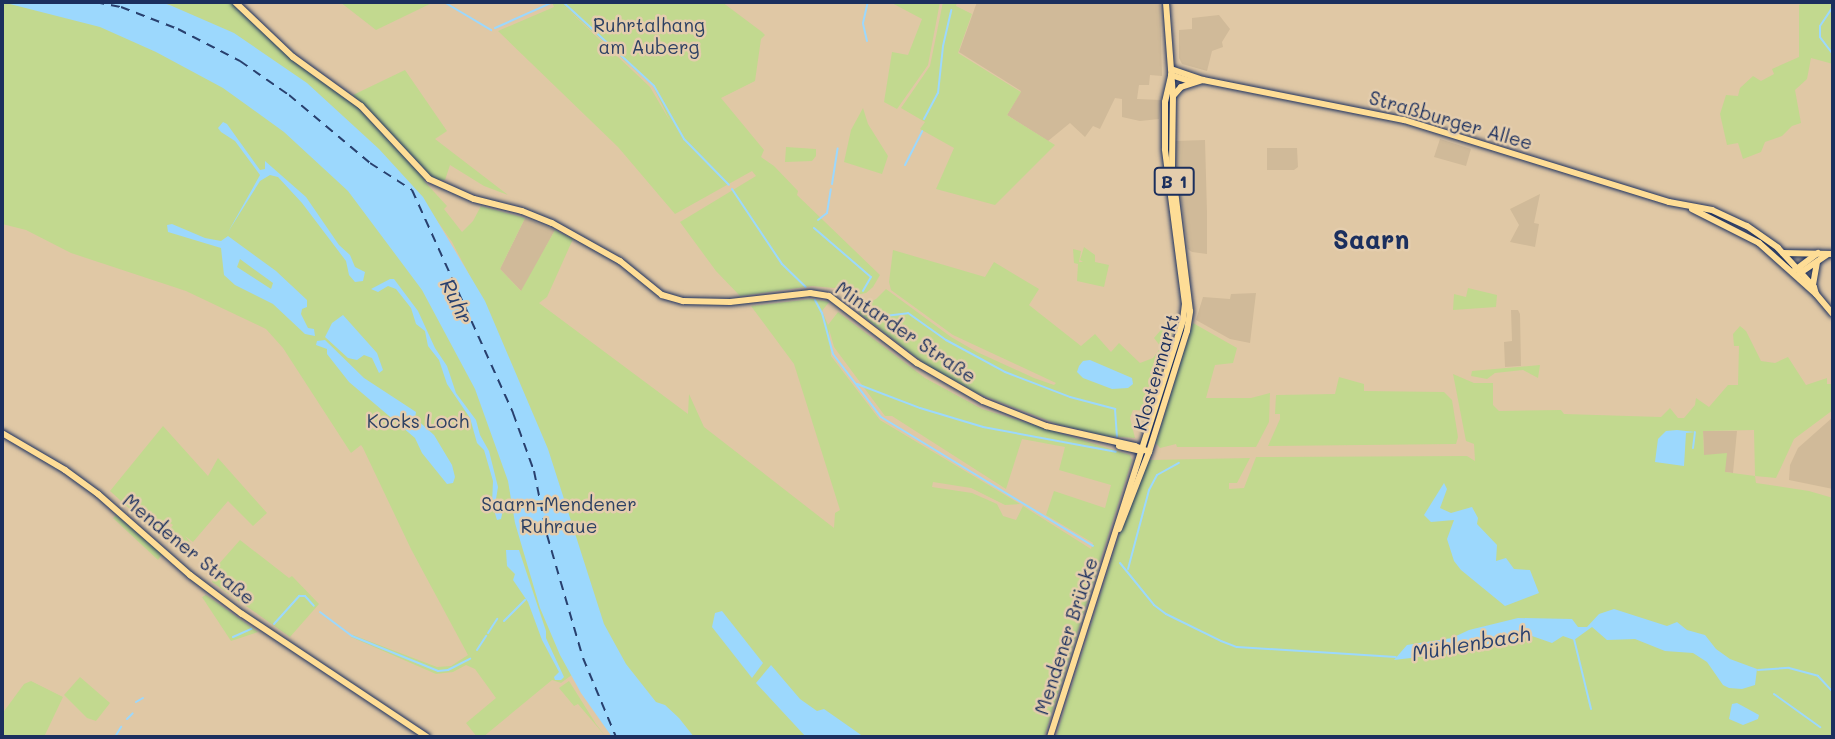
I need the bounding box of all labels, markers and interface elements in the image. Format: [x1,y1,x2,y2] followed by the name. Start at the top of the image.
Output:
[593,14,705,58] park label: Ruhrtalhang am Auberg
[1367,86,1535,154] street label: Straßburger Allee
[1153,166,1195,196] road number: B 1
[1333,224,1409,256] district label: Saarn
[435,274,479,328] water label: Ruhr
[831,276,981,388] street label: Mintarder Straße
[1128,310,1184,434] street label: Klostermarkt
[367,410,469,432] park label: Kocks Loch
[118,489,260,609] street label: Mendener Straße
[481,493,637,537] park label: Saarn-Mendener Ruhraue
[1030,555,1102,717] street label: Mendener Brücke
[1409,620,1533,666] water label: Mühlenbach

